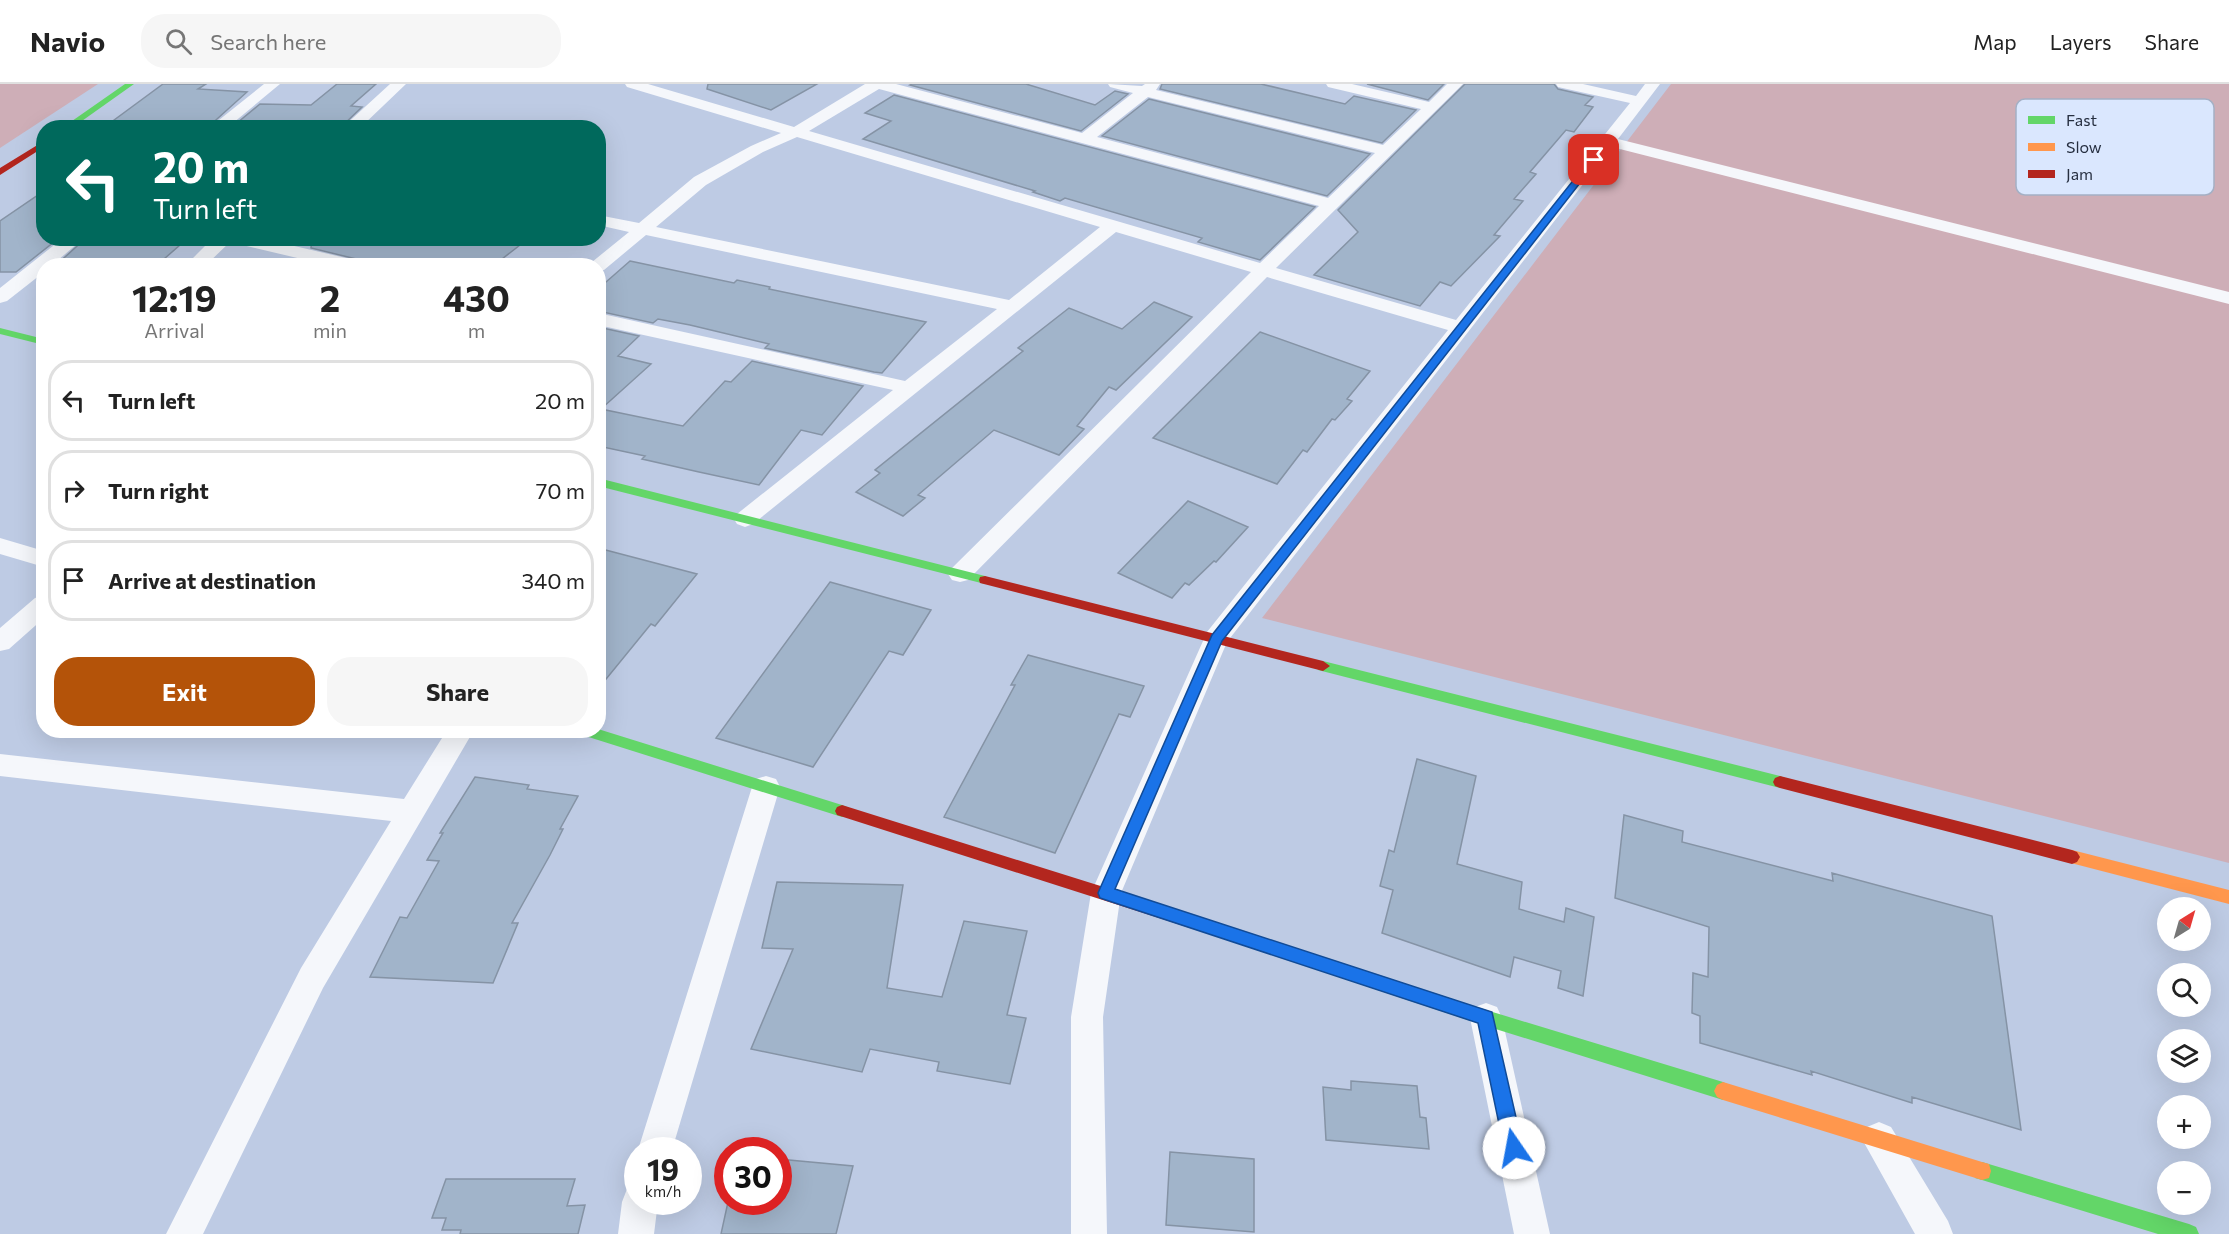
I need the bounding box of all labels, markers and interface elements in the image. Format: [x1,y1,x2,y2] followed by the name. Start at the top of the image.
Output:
[141,14,561,68] search box
[30,24,105,58] text: Navio
[162,25,195,58] icon: search
[210,28,326,55] text: Search here
[1973,29,2017,54] text: Map
[2050,29,2112,54] text: Layers
[2145,29,2199,54] text: Share
[2016,99,2214,195] legend
[2066,110,2097,129] text: Fast
[1568,134,1619,185] pin
[2066,137,2102,156] text: Slow
[153,140,249,192] text: 20 m
[1577,143,1610,176] icon: arrive
[54,144,132,222] icon: left
[2066,164,2093,183] text: Jam
[153,192,257,225] text: Turn left
[132,275,217,319] text: 12:19
[320,275,340,319] text: 2
[443,275,510,319] text: 430
[144,318,205,342] text: Arrival
[313,318,347,342] text: min
[468,318,485,342] text: m
[57,384,90,417] icon: left
[108,387,195,414] text: Turn left
[535,387,585,414] text: 20 m
[57,474,90,507] icon: right
[108,477,209,504] text: Turn right
[536,477,585,504] text: 70 m
[57,564,90,597] icon: arrive
[108,567,316,594] text: Arrive at destination
[521,567,585,594] text: 340 m
[54,657,315,726] button: Exit
[327,657,588,726] button: Share
[2157,897,2211,951] north arrow
[2157,897,2211,1215] map controls
[2157,963,2211,1017] button: search
[2157,1029,2211,1083] button: layers
[2157,1095,2211,1149] button: +
[1482,1116,1546,1180] position arrow
[714,1137,792,1215] speed limit sign: 30
[647,1150,679,1187] text: 19
[2157,1161,2211,1215] button: −
[645,1182,681,1200] text: km/h

